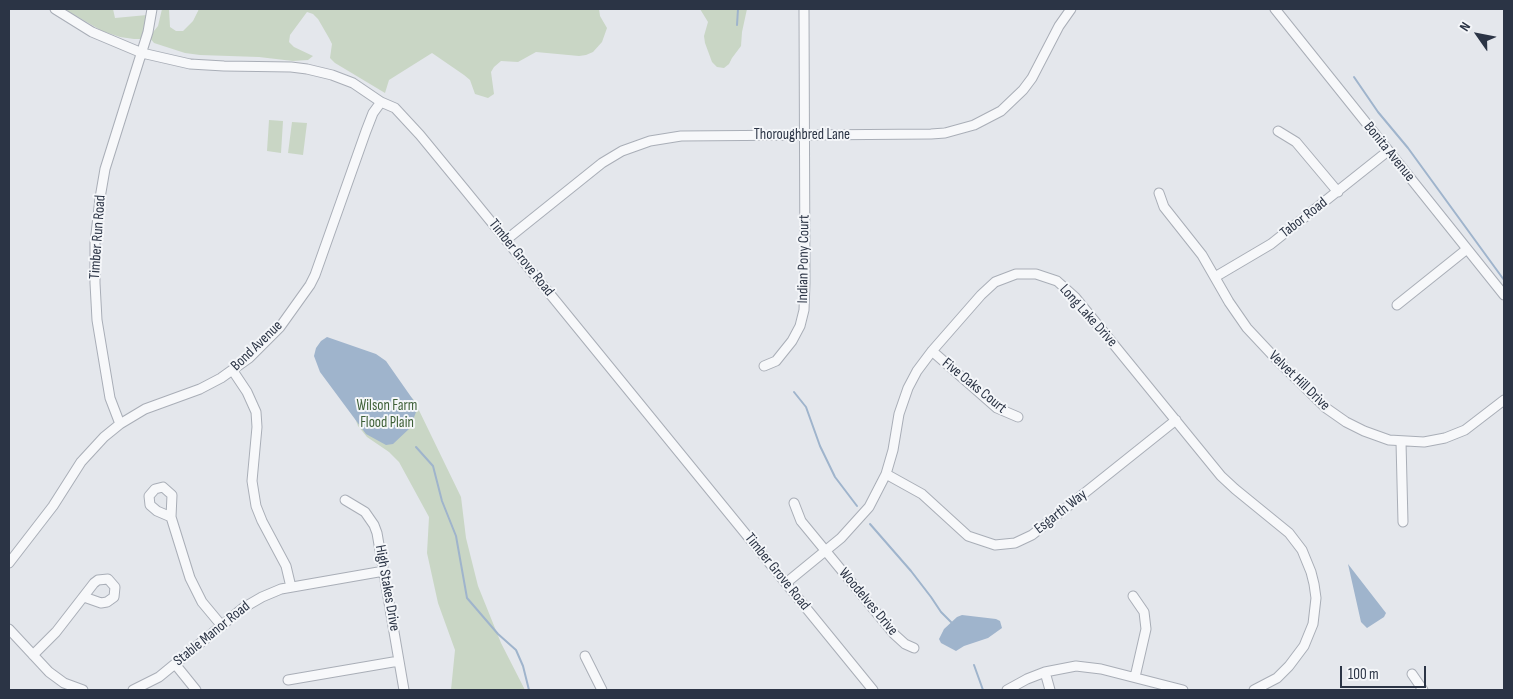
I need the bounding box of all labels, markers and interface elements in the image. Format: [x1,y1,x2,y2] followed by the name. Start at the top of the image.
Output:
[1453,10,1503,60] north arrow
[1456,19,1474,34] text: N
[1360,119,1418,185] street label: Bonita Avenue
[754,126,850,144] street label: Thoroughbred Lane
[86,194,110,280] street label: Timber Run Road
[1277,194,1331,242] street label: Tabor Road
[794,214,814,304] street label: Indian Pony Court
[484,216,558,300] street label: Timber Grove Road
[1055,281,1121,351] street label: Long Lake Drive
[228,317,286,375] street label: Bond Avenue
[1265,347,1333,415] street label: Velvet Hill Drive
[938,355,1010,417] street label: Five Oaks Court
[357,397,417,432] park label: Wilson Farm Flood Plain
[1031,486,1091,538] street label: Esgarth Way
[740,530,814,614] street label: Timber Grove Road
[371,543,403,633] street label: High Stakes Drive
[835,565,901,639] street label: Woodelves Drive
[170,598,254,670] street label: Stable Manor Road
[1343,656,1429,688] scale bar
[1348,665,1379,684] text: 100 m

